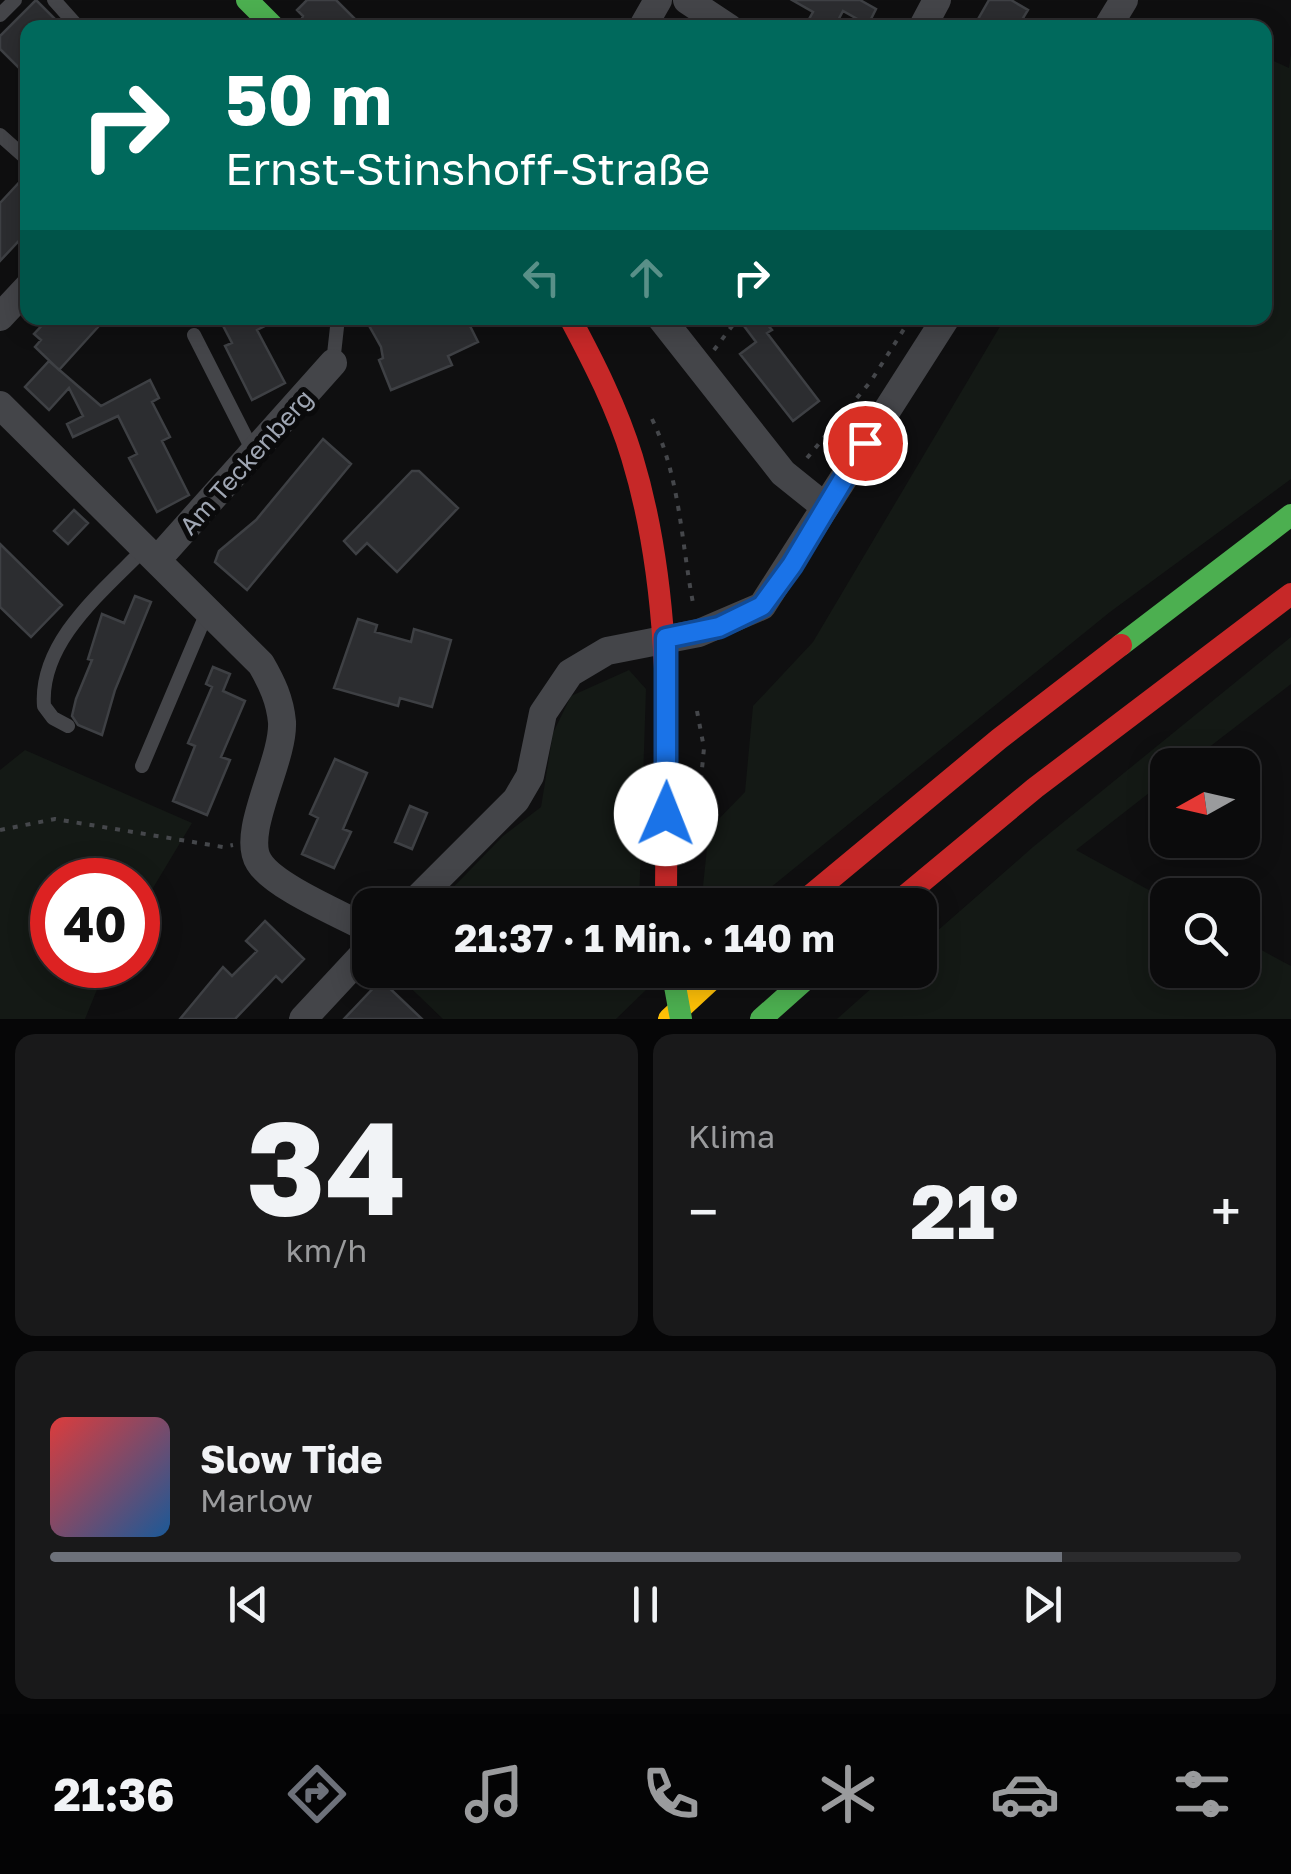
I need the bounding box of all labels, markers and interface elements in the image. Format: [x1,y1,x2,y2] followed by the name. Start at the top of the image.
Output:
[225,56,392,140] text: 50 m
[60,60,190,190] icon: right
[225,141,710,195] text: Ernst-Stinshoff-Straße
[514,250,569,305] icon: left
[619,250,674,305] icon: ahead
[724,250,779,305] icon: right
[172,383,319,541] street label: Am Teckenberg
[823,401,908,486] pin
[838,416,893,471] icon: arrive
[1150,748,1260,858] north arrow
[1150,748,1260,988] map controls
[614,762,718,866] position arrow
[30,858,160,988] speed limit sign: 40
[1150,878,1260,988] button: search
[454,915,835,960] text: 21:37 · 1 Min. · 140 m
[246,1088,407,1244] text: 34
[688,1117,775,1155] text: Klima
[910,1165,1019,1256] text: 21°
[688,1178,718,1244] text: −
[1211,1178,1241,1244] text: +
[286,1231,367,1269] text: km/h
[200,1436,383,1481] text: Slow Tide
[200,1481,313,1519] text: Marlow
[221,1577,276,1632] icon: previous
[618,1577,673,1632] icon: pause
[1015,1577,1070,1632] icon: next
[282,1759,352,1829] icon: directions
[459,1759,529,1829] icon: music
[636,1759,706,1829] icon: phone
[813,1759,883,1829] icon: climate
[990,1759,1060,1829] icon: car
[1167,1759,1237,1829] icon: filters
[54,1767,175,1821] text: 21:36

